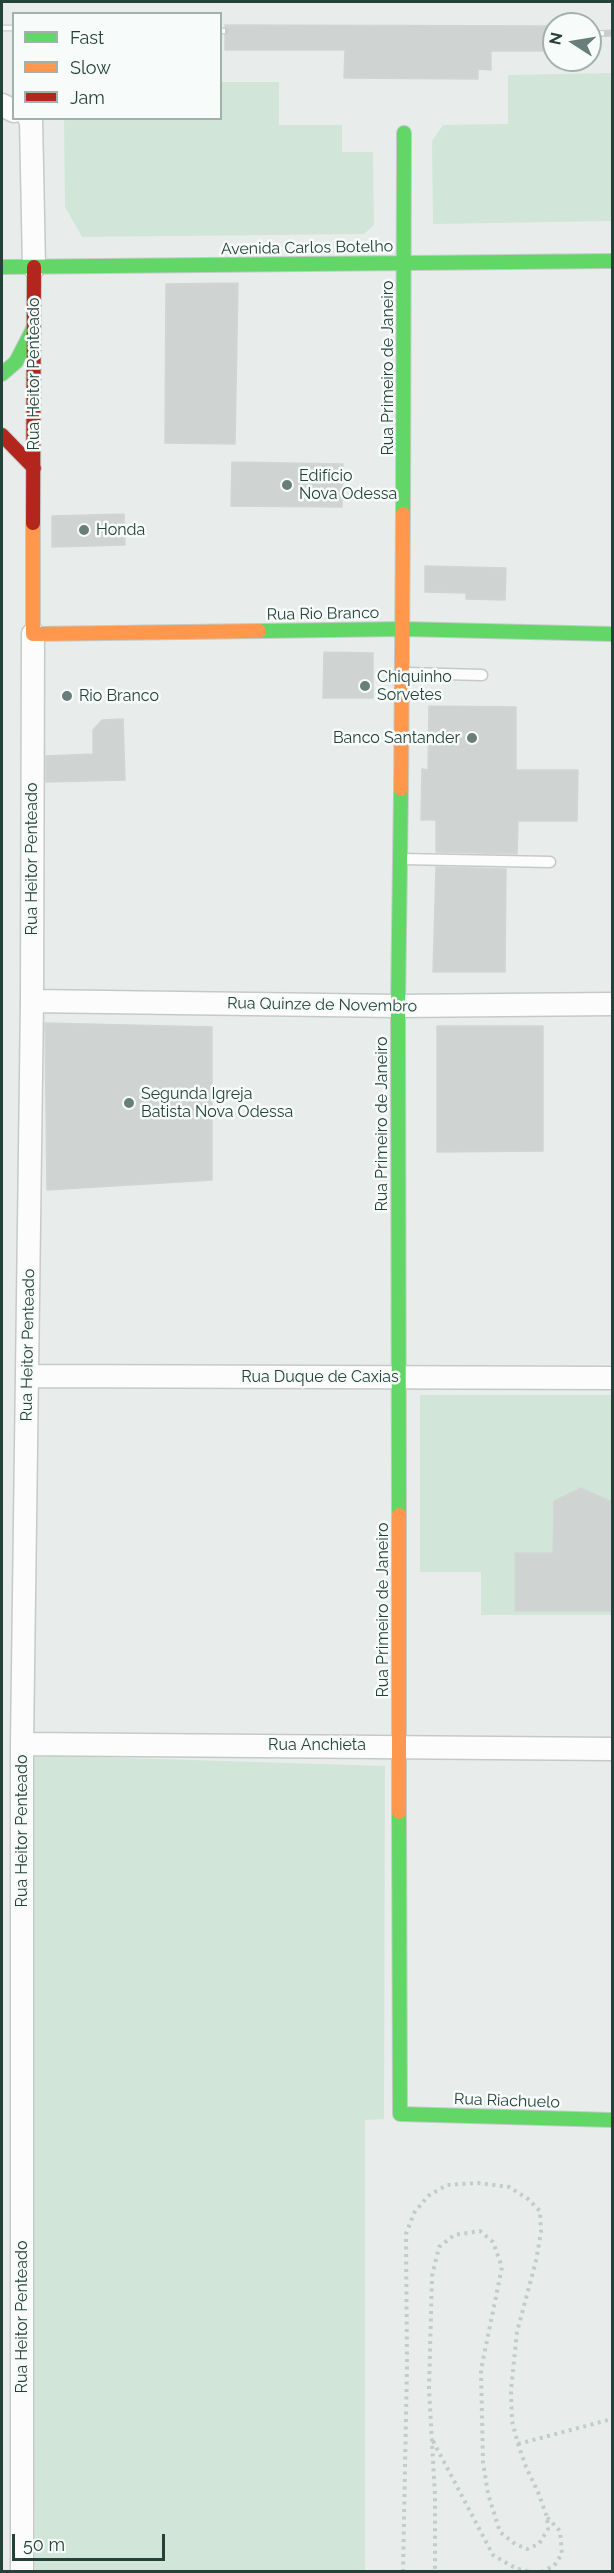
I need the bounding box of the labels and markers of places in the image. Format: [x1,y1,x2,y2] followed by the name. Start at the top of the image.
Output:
[299,466,397,504] place label: Edifício Nova Odessa
[280,478,294,492] marker: Edifício Nova Odessa
[96,520,145,540] place label: Honda
[77,523,91,537] marker: Honda
[377,667,452,705] place label: Chiquinho Sorvetes
[358,679,372,693] marker: Chiquinho Sorvetes
[79,686,159,706] place label: Rio Branco
[60,689,74,703] marker: Rio Branco
[333,728,460,748] place label: Banco Santander
[465,731,479,745] marker: Banco Santander
[141,1084,293,1122] place label: Segunda Igreja Batista Nova Odessa
[122,1096,136,1110] marker: Segunda Igreja Batista Nova Odessa

